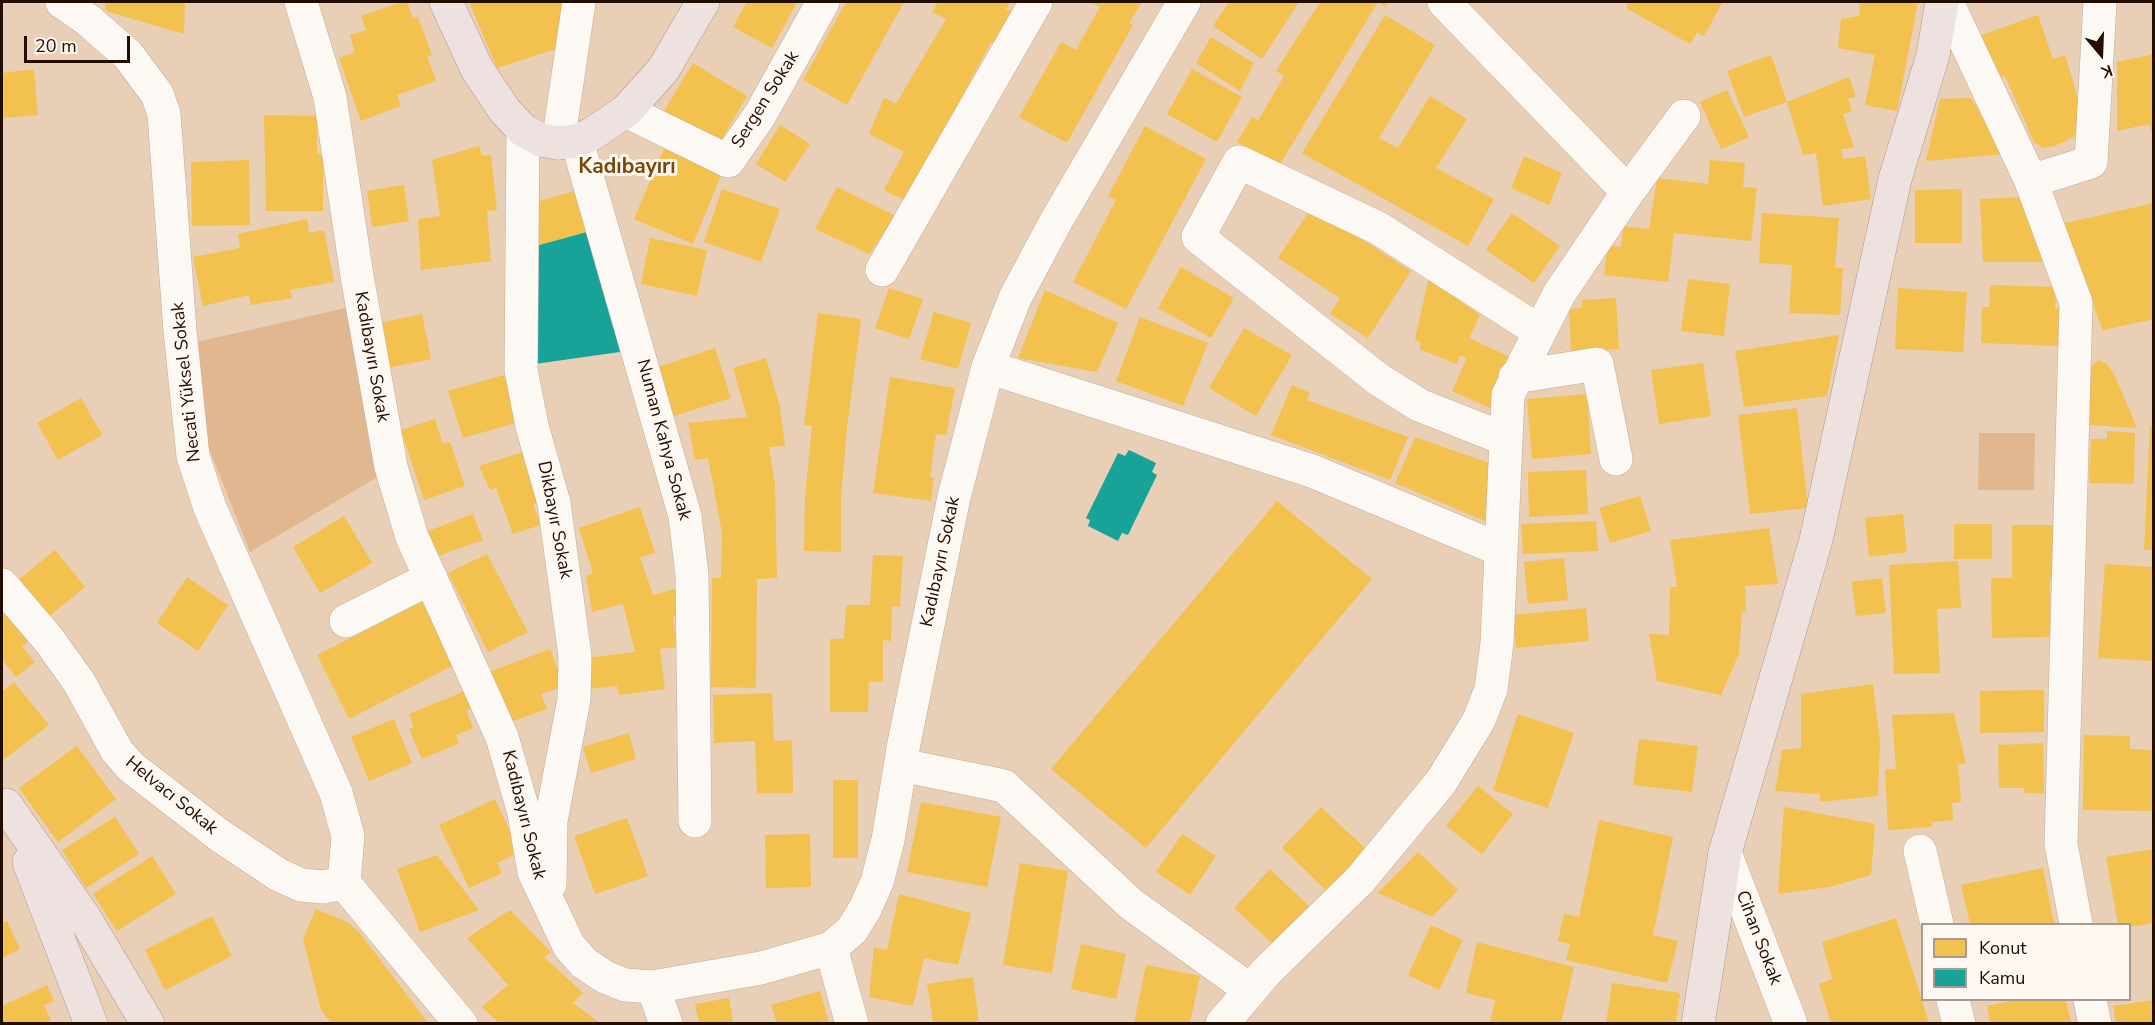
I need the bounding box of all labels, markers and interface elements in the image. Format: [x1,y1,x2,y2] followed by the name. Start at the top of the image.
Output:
[27,24,134,62] scale bar
[2071,24,2131,84] north arrow
[35,34,77,58] text: 20 m
[728,47,804,153] street label: Sergen Sokak
[2098,59,2115,83] text: K
[578,155,676,181] district label: Kadıbayırı
[349,290,393,424] street label: Kadıbayırı Sokak
[168,301,206,463] street label: Necati Yüksel Sokak
[631,357,695,523] street label: Numan Kahya Sokak
[532,459,576,581] street label: Dikbayır Sokak
[917,495,965,629] street label: Kadıbayırı Sokak
[496,748,550,882] street label: Kadıbayırı Sokak
[120,752,222,840] street label: Helvacı Sokak
[1730,888,1786,988] street label: Cihan Sokak
[1921,923,2131,1001] legend
[1979,936,2027,960] text: Konut
[1979,966,2025,990] text: Kamu

